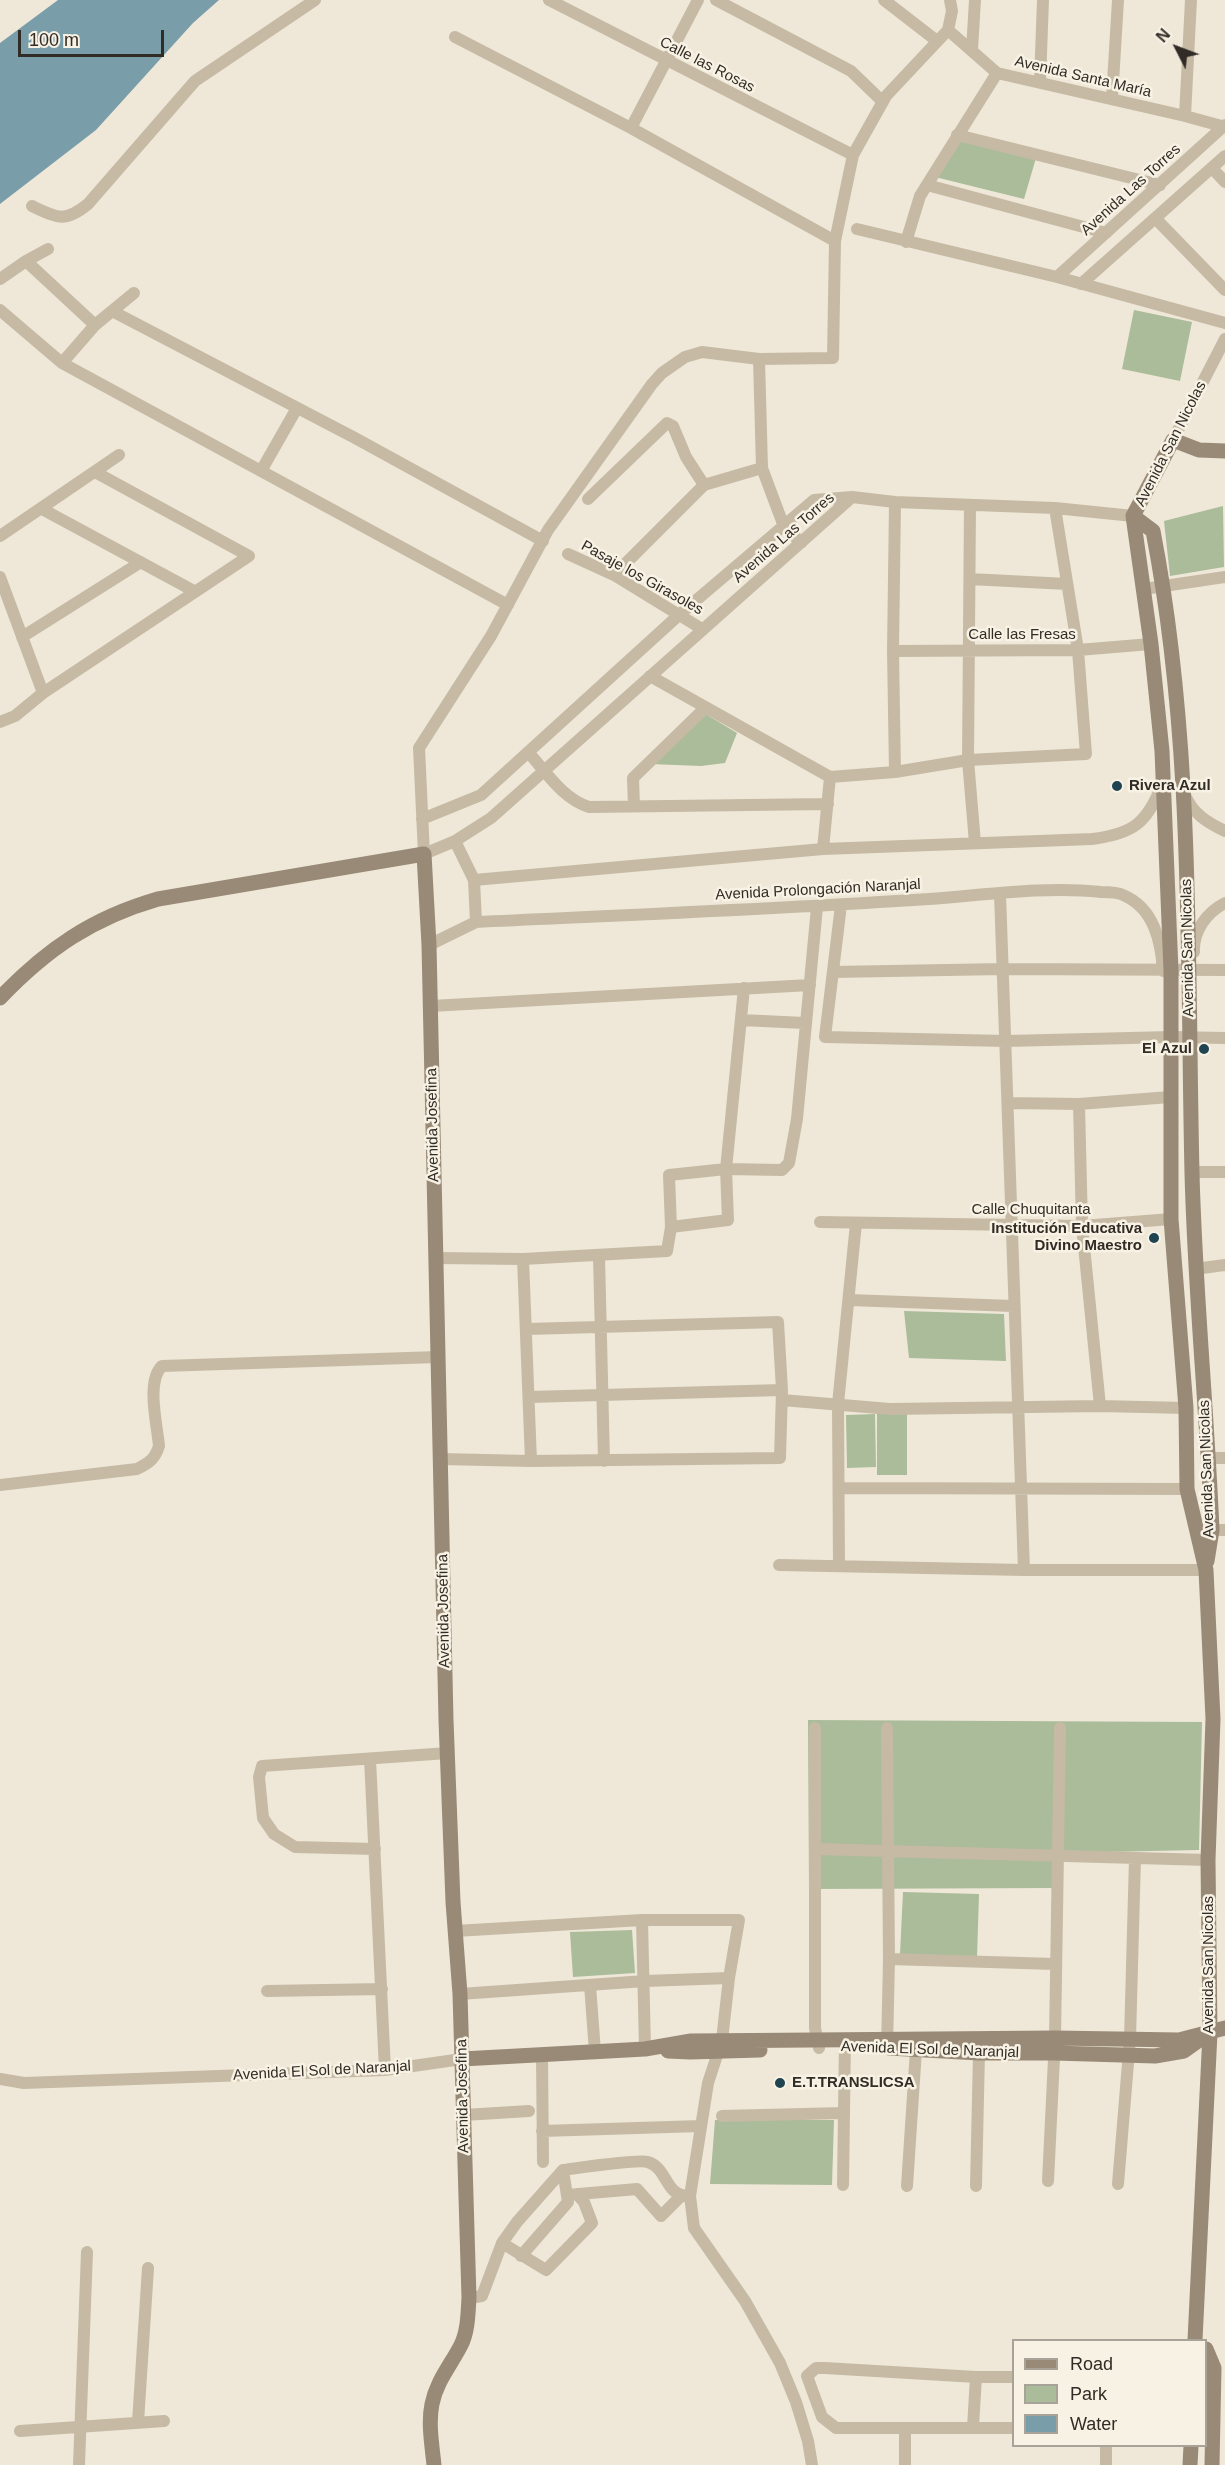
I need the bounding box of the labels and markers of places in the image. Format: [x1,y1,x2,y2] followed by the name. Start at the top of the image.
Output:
[1129,777,1211,795] place label: Rivera Azul
[1110,779,1124,793] marker: Rivera Azul
[1142,1040,1192,1058] place label: El Azul
[1197,1042,1211,1056] marker: El Azul
[991,1220,1142,1255] place label: Institución Educativa Divino Maestro
[1147,1231,1161,1245] marker: Institución Educativa Divino Maestro
[792,2074,915,2092] place label: E.T.TRANSLICSA
[773,2076,787,2090] marker: E.T.TRANSLICSA

